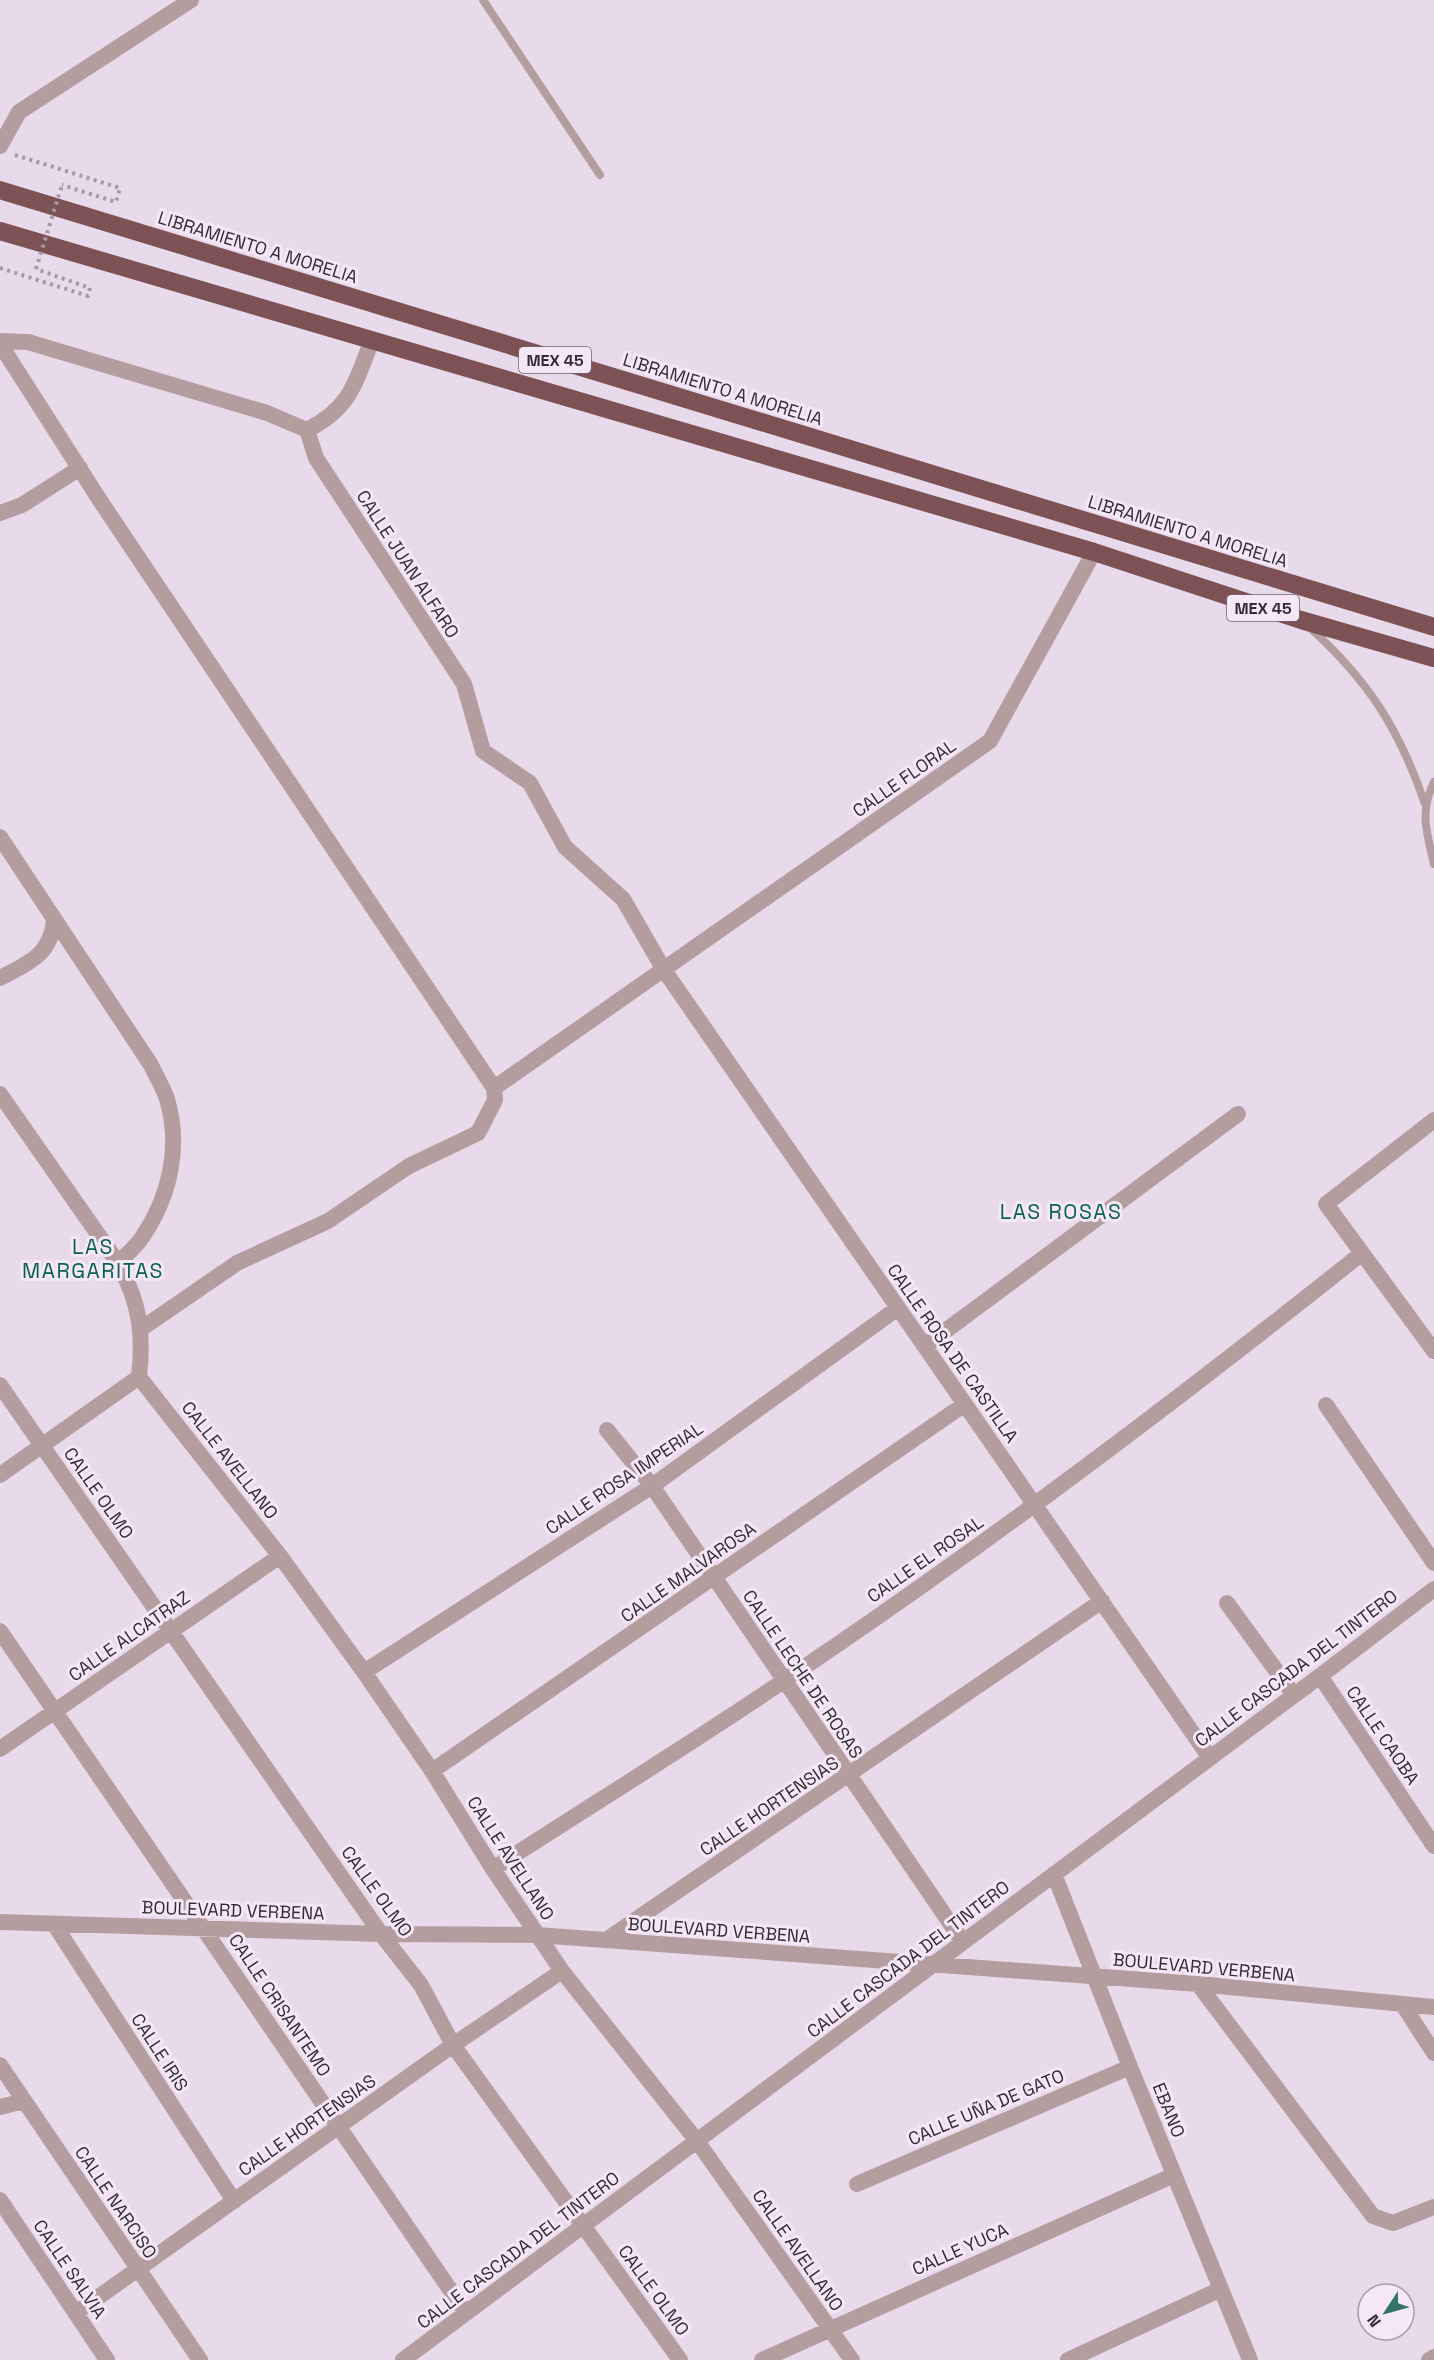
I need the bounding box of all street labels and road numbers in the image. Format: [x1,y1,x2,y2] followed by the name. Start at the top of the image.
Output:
[155,206,361,288] street label: LIBRAMIENTO A MORELIA
[519,347,591,373] road number: MEX 45
[620,348,826,430] street label: LIBRAMIENTO A MORELIA
[351,486,465,642] street label: CALLE JUAN ALFARO
[1085,490,1291,572] street label: LIBRAMIENTO A MORELIA
[1227,595,1299,621] road number: MEX 45
[848,734,960,822] street label: CALLE FLORAL
[882,1259,1024,1447] street label: CALLE ROSA DE CASTILLA
[177,1396,283,1524] street label: CALLE AVELLANO
[541,1417,707,1539] street label: CALLE ROSA IMPERIAL
[59,1443,139,1543] street label: CALLE OLMO
[862,1510,988,1608] street label: CALLE EL ROSAL
[616,1517,760,1627] street label: CALLE MALVAROSA
[1190,1584,1402,1752] street label: CALLE CASCADA DEL TINTERO
[738,1585,868,1763] street label: CALLE LECHE DE ROSAS
[64,1586,194,1686] street label: CALLE ALCATRAZ
[1341,1681,1425,1789] street label: CALLE CAOBA
[695,1751,843,1861] street label: CALLE HORTENSIAS
[462,1792,560,1924] street label: CALLE AVELLANO
[336,1841,418,1941] street label: CALLE OLMO
[802,1875,1014,2043] street label: CALLE CASCADA DEL TINTERO
[141,1895,325,1925] street label: BOULEVARD VERBENA
[627,1912,811,1948] street label: BOULEVARD VERBENA
[224,1929,336,2081] street label: CALLE CRISANTEMO
[1112,1948,1296,1986] street label: BOULEVARD VERBENA
[126,2009,194,2095] street label: CALLE IRIS
[904,2064,1068,2150] street label: CALLE UÑA DE GATO
[234,2069,380,2181] street label: CALLE HORTENSIAS
[1148,2079,1190,2141] street label: EBANO
[70,2141,162,2263] street label: CALLE NARCISO
[412,2166,624,2334] street label: CALLE CASCADA DEL TINTERO
[747,2185,849,2315] street label: CALLE AVELLANO
[28,2215,112,2323] street label: CALLE SALVIA
[908,2218,1012,2280] street label: CALLE YUCA
[613,2240,695,2340] street label: CALLE OLMO

